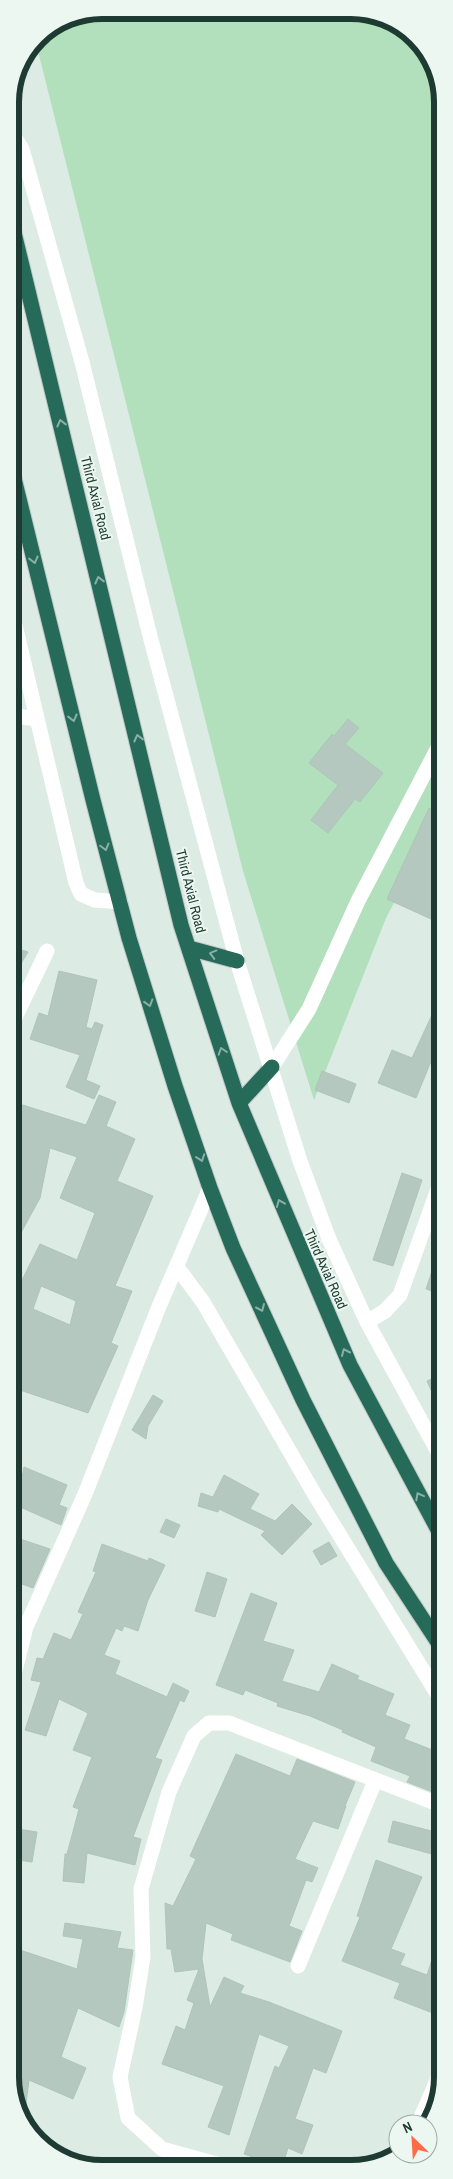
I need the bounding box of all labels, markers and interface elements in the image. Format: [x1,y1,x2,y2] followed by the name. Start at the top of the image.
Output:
[56,418,67,427] one-way arrow
[77,454,115,542] street label: Third Axial Road
[28,556,39,565] one-way arrow
[94,576,105,585] one-way arrow
[67,713,78,722] one-way arrow
[133,734,144,743] one-way arrow
[100,842,110,850] one-way arrow
[172,847,210,935] street label: Third Axial Road
[209,950,217,960] one-way arrow
[144,999,154,1007] one-way arrow
[218,1047,228,1056] one-way arrow
[195,1153,205,1161] one-way arrow
[275,1199,286,1208] one-way arrow
[300,1226,352,1312] street label: Third Axial Road
[254,1303,265,1312] one-way arrow
[340,1348,351,1357] one-way arrow
[415,1492,425,1501] one-way arrow
[388,2114,438,2164] north arrow
[400,2117,415,2137] text: N

